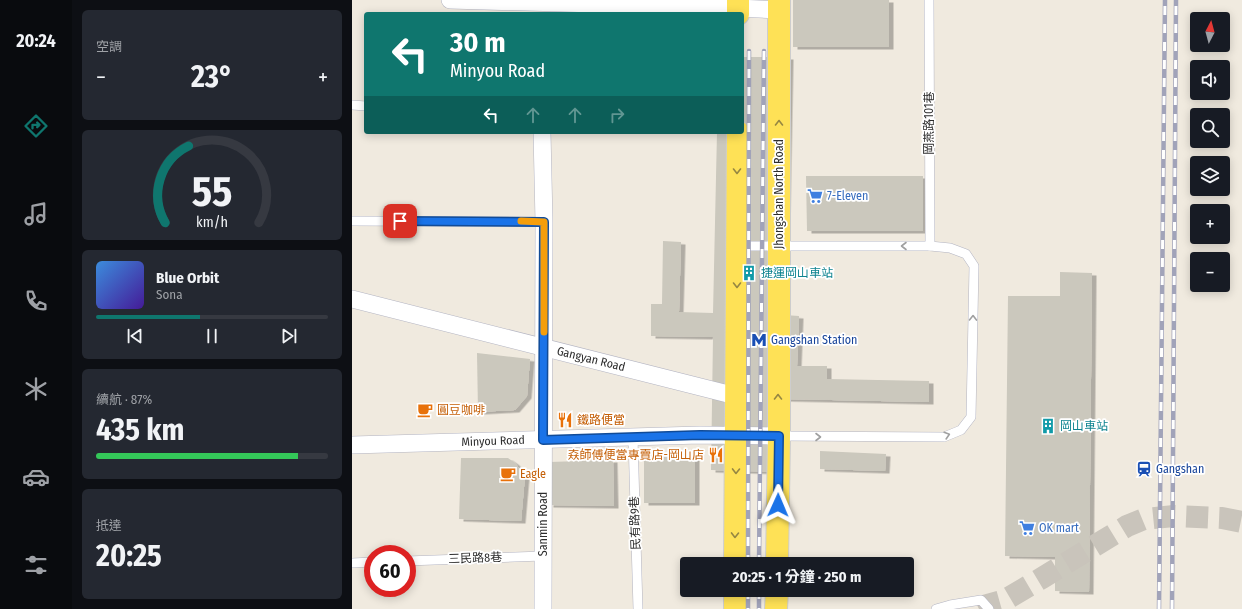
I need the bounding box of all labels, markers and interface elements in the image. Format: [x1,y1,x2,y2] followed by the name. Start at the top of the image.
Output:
[1190,12,1230,52] north arrow
[1190,12,1230,292] map controls
[450,26,506,59] text: 30 m
[384,28,436,80] icon: left
[16,30,56,52] text: 20:24
[96,39,122,54] text: 空調
[191,59,233,95] text: 23°
[450,60,545,82] text: Minyou Road
[1190,60,1230,100] button: sound
[96,64,106,91] text: −
[318,64,328,91] text: +
[922,91,936,155] street label: 岡燕路101巷
[480,104,502,126] icon: left
[522,104,544,126] icon: ahead
[564,104,586,126] icon: ahead
[606,104,628,126] icon: right
[1190,108,1230,148] button: search
[22,112,50,140] icon: directions
[775,120,783,126] one-way arrow
[772,139,786,249] street label: Jhongshan North Road
[1190,156,1230,196] button: layers
[192,166,232,216] text: 55
[733,168,741,174] one-way arrow
[806,187,824,205] supermarket icon: 7-Eleven
[827,189,868,203] place label: 7-Eleven
[22,200,50,228] icon: music
[383,204,417,238] pin
[1190,204,1230,244] button: +
[389,210,411,232] icon: arrive
[196,213,228,230] text: km/h
[901,242,907,250] one-way arrow
[1190,252,1230,292] button: −
[740,264,758,282] building icon: 捷運岡山車站
[761,266,833,280] place label: 捷運岡山車站
[156,269,219,287] text: Blue Orbit
[733,282,741,288] one-way arrow
[22,287,50,315] icon: phone
[156,287,183,302] text: Sona
[969,315,977,321] one-way arrow
[124,325,146,347] icon: previous
[201,325,223,347] icon: pause
[278,325,300,347] icon: next
[750,331,768,349] metro station icon: Gangshan Station
[771,333,857,347] place label: Gangshan Station
[555,344,627,374] street label: Gangyan Road
[22,375,50,403] icon: climate
[96,392,152,407] text: 續航 · 87%
[774,394,782,400] one-way arrow
[416,401,434,419] cafe icon: 圓豆咖啡
[437,403,485,417] place label: 圓豆咖啡
[556,411,574,429] restaurant icon: 鐵路便當
[96,412,184,448] text: 435 km
[577,413,625,427] place label: 鐵路便當
[1039,417,1057,435] building icon: 岡山車站
[1060,419,1108,433] place label: 岡山車站
[944,431,951,440] one-way arrow
[461,433,525,449] street label: Minyou Road
[815,433,821,441] one-way arrow
[707,446,725,464] restaurant icon: 𡘙師傅便當專賣店-岡山店
[568,448,704,462] place label: 𡘙師傅便當專賣店-岡山店
[1135,460,1153,478] station icon: Gangshan
[1156,462,1204,476] place label: Gangshan
[22,463,50,491] icon: car
[499,465,517,483] cafe icon: Eagle
[520,467,546,481] place label: Eagle
[732,468,740,474] one-way arrow
[757,484,799,526] position arrow
[536,492,550,556] street label: Sanmin Road
[627,496,643,550] street label: 民有路9巷
[96,518,122,533] text: 抵達
[1018,519,1036,537] supermarket icon: OK mart
[1039,521,1079,535] place label: OK mart
[731,532,740,538] one-way arrow
[96,538,162,574] text: 20:25
[364,545,416,597] speed limit sign: 60
[448,550,502,566] street label: 三民路8巷
[22,551,50,579] icon: filters
[733,568,861,586] text: 20:25 · 1 分鐘 · 250 m

